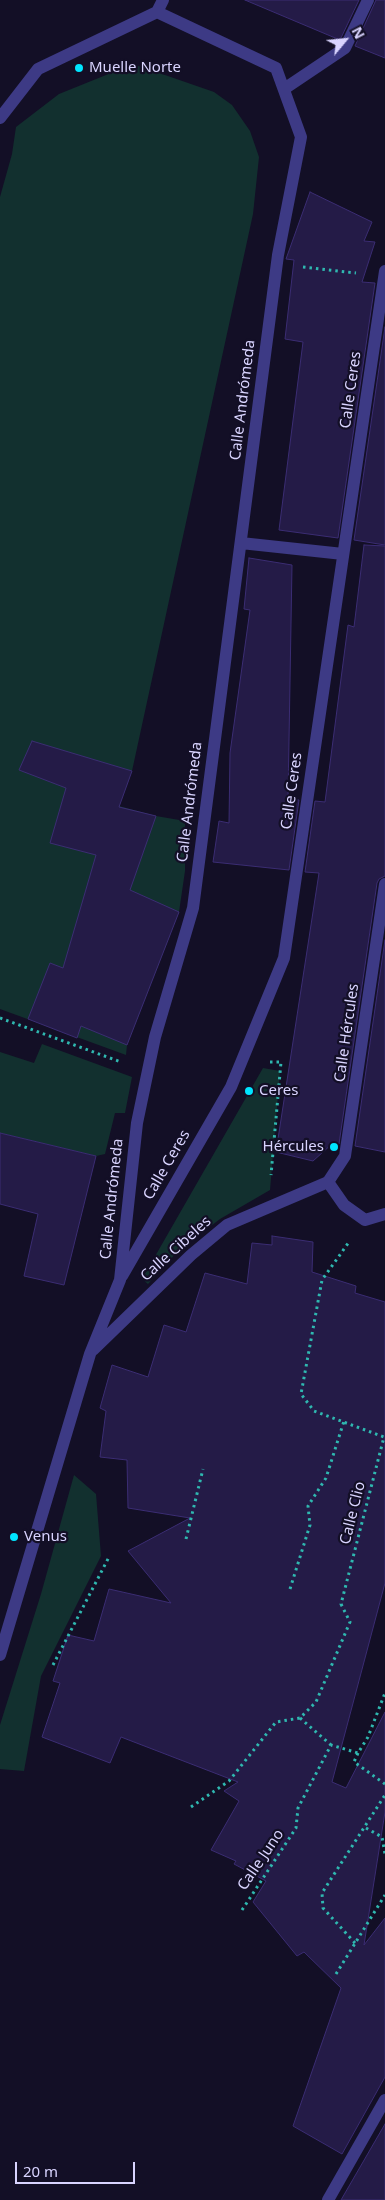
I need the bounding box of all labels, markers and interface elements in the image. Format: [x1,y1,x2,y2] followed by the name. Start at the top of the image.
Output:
[320,15,370,65] north arrow
[348,23,370,42] text: N
[89,59,181,77] place label: Muelle Norte
[73,62,85,74] marker: Muelle Norte
[227,339,259,461] street label: Calle Andrómeda
[337,350,365,430] street label: Calle Ceres
[174,741,206,863] street label: Calle Andrómeda
[278,751,306,831] street label: Calle Ceres
[331,983,363,1083] street label: Calle Hércules
[259,1082,298,1100] place label: Ceres
[243,1085,255,1097] marker: Ceres
[140,1127,194,1203] street label: Calle Ceres
[97,1138,127,1260] street label: Calle Andrómeda
[263,1138,324,1156] place label: Hércules
[328,1141,340,1153] marker: Hércules
[137,1213,215,1285] street label: Calle Cibeles
[336,1480,370,1546] street label: Calle Clio
[24,1528,67,1546] place label: Venus
[8,1531,20,1543] marker: Venus
[234,1826,288,1894] street label: Calle Juno
[18,2152,138,2184] scale bar
[23,2161,58,2181] text: 20 m

